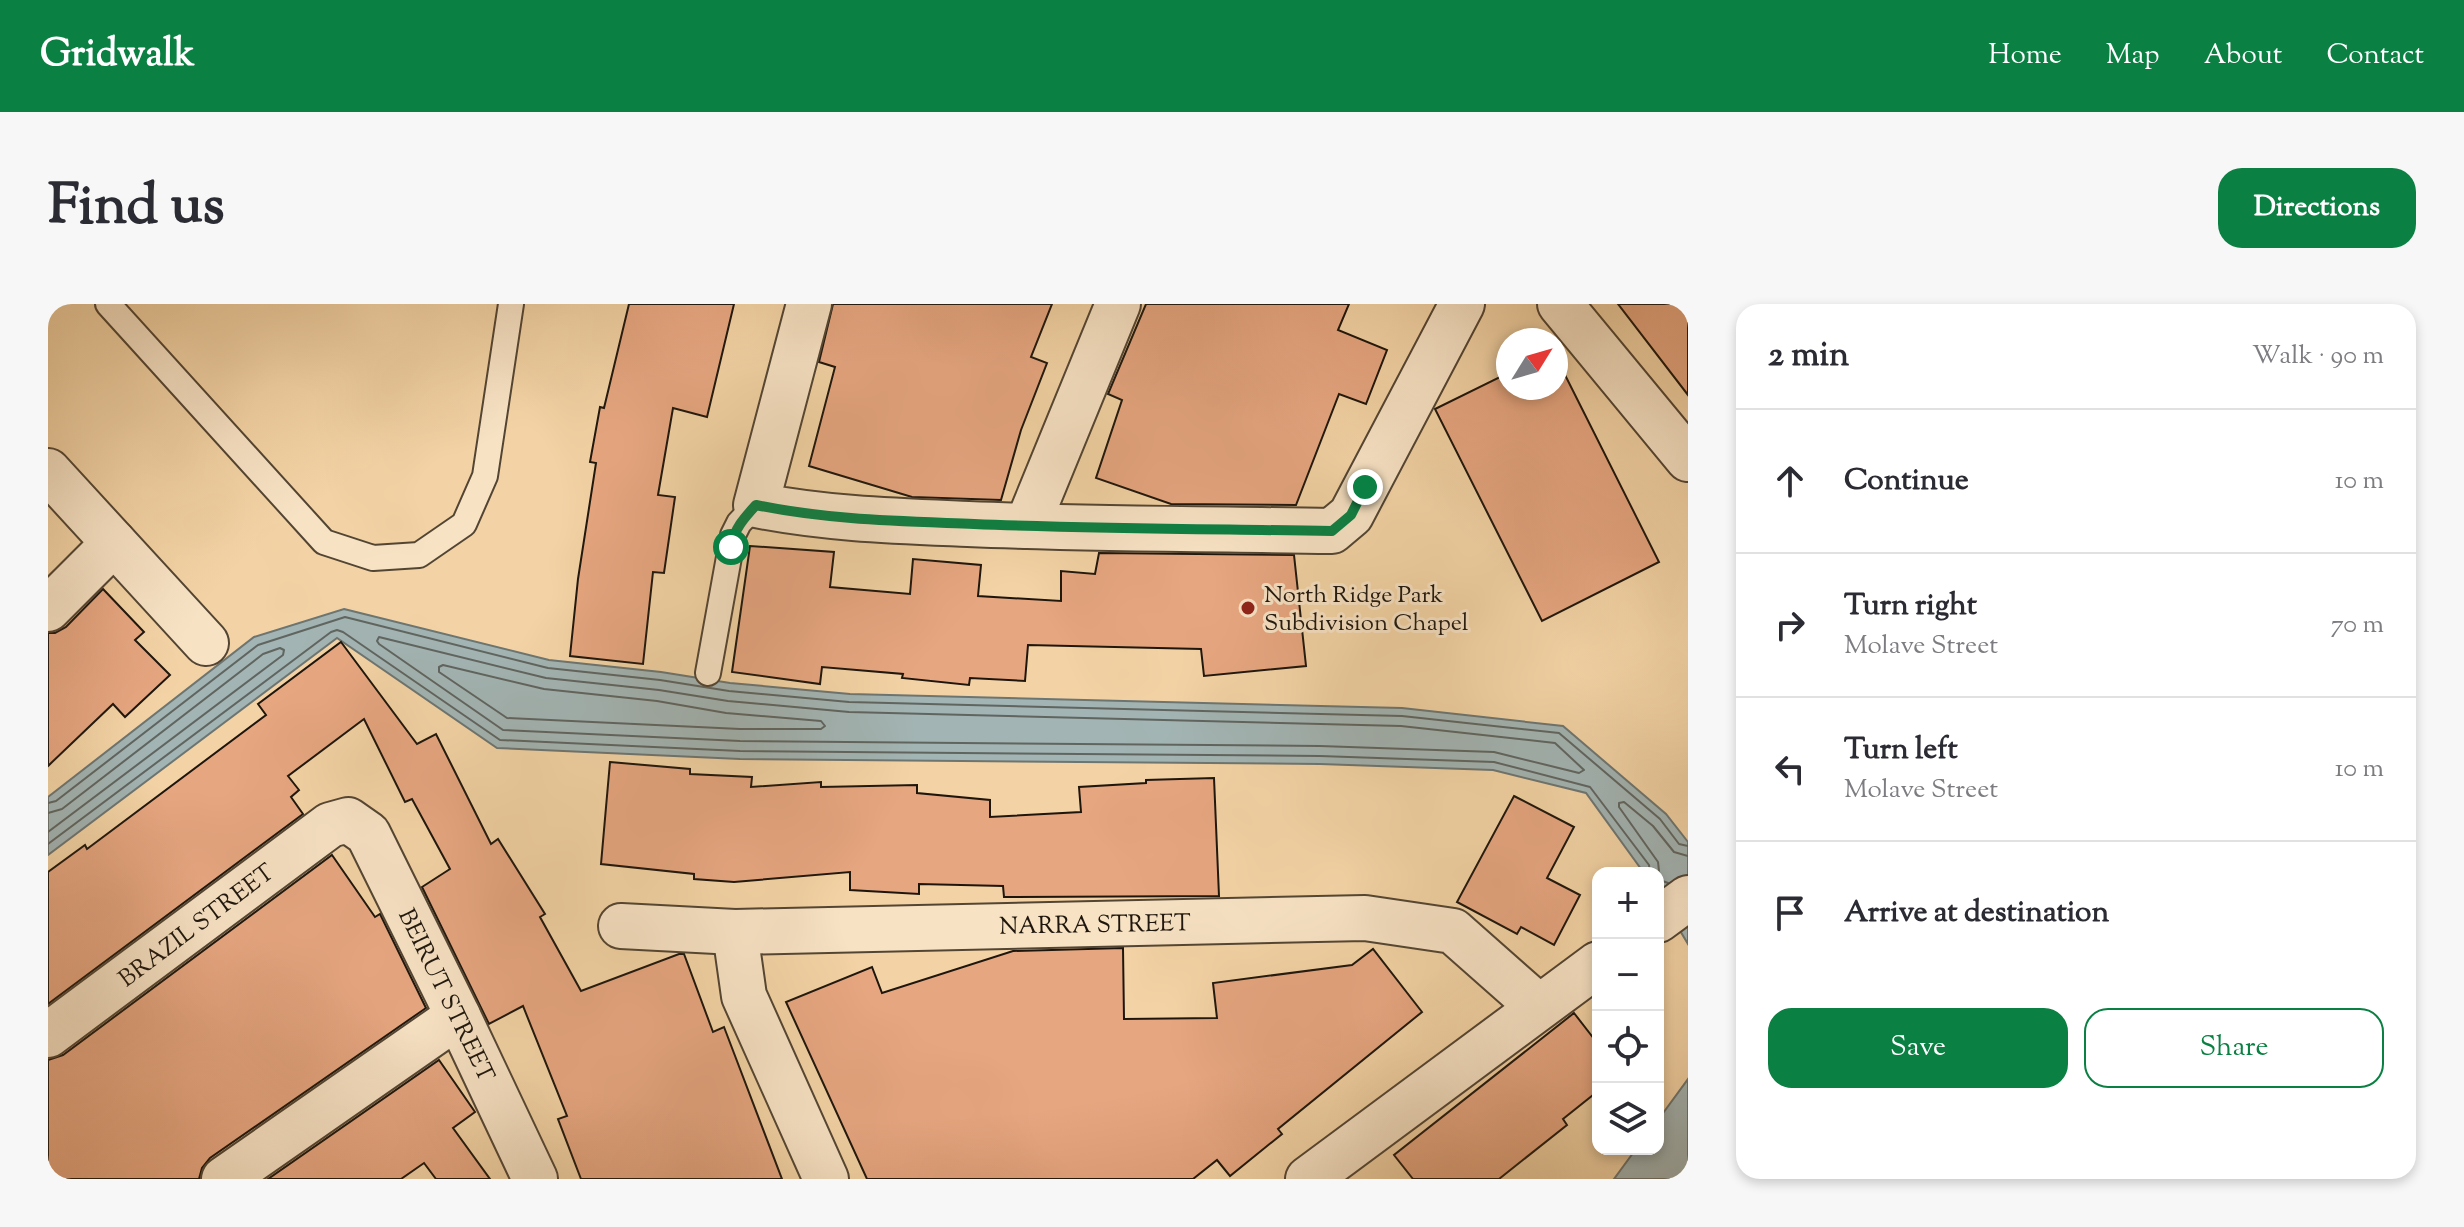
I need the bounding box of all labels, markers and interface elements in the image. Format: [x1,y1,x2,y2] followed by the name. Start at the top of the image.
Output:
[40,29,195,83] text: Gridwalk
[1988,36,2062,76] text: Home
[2106,36,2160,76] text: Map
[2204,36,2282,76] text: About
[2326,36,2424,76] text: Contact
[48,168,224,249] text: Find us
[2218,168,2416,248] button: Directions
[1496,328,1568,400] north arrow
[1768,332,1849,381] text: 2 min
[2252,338,2384,375] text: Walk · 90 m
[1768,459,1812,503] icon: ahead
[1844,460,1969,503] text: Continue
[2335,463,2384,500] text: 10 m
[1347,469,1383,505] route end
[713,529,749,565] route start
[1264,579,1469,641] place label: North Ridge Park Subdivision Chapel
[1844,585,1977,628] text: Turn right
[1239,599,1257,617] marker: North Ridge Park Subdivision Chapel
[1768,603,1812,647] icon: right
[2331,607,2384,644] text: 70 m
[1844,628,1998,665] text: Molave Street
[1844,729,1958,772] text: Turn left
[1768,747,1812,791] icon: left
[2335,751,2384,788] text: 10 m
[1844,772,1998,809] text: Molave Street
[112,857,282,996] street label: BRAZIL STREET
[1592,867,1664,1155] map controls
[1592,867,1664,939] button: +
[1768,891,1812,935] icon: arrive
[1844,892,2109,935] text: Arrive at destination
[388,903,502,1088] street label: BEIRUT STREET
[999,907,1191,945] street label: NARRA STREET
[1592,939,1664,1011] button: −
[1768,1008,2068,1088] button: Save
[2084,1008,2384,1088] button: Share
[1592,1011,1664,1083] button: locate
[1592,1083,1664,1155] button: layers

